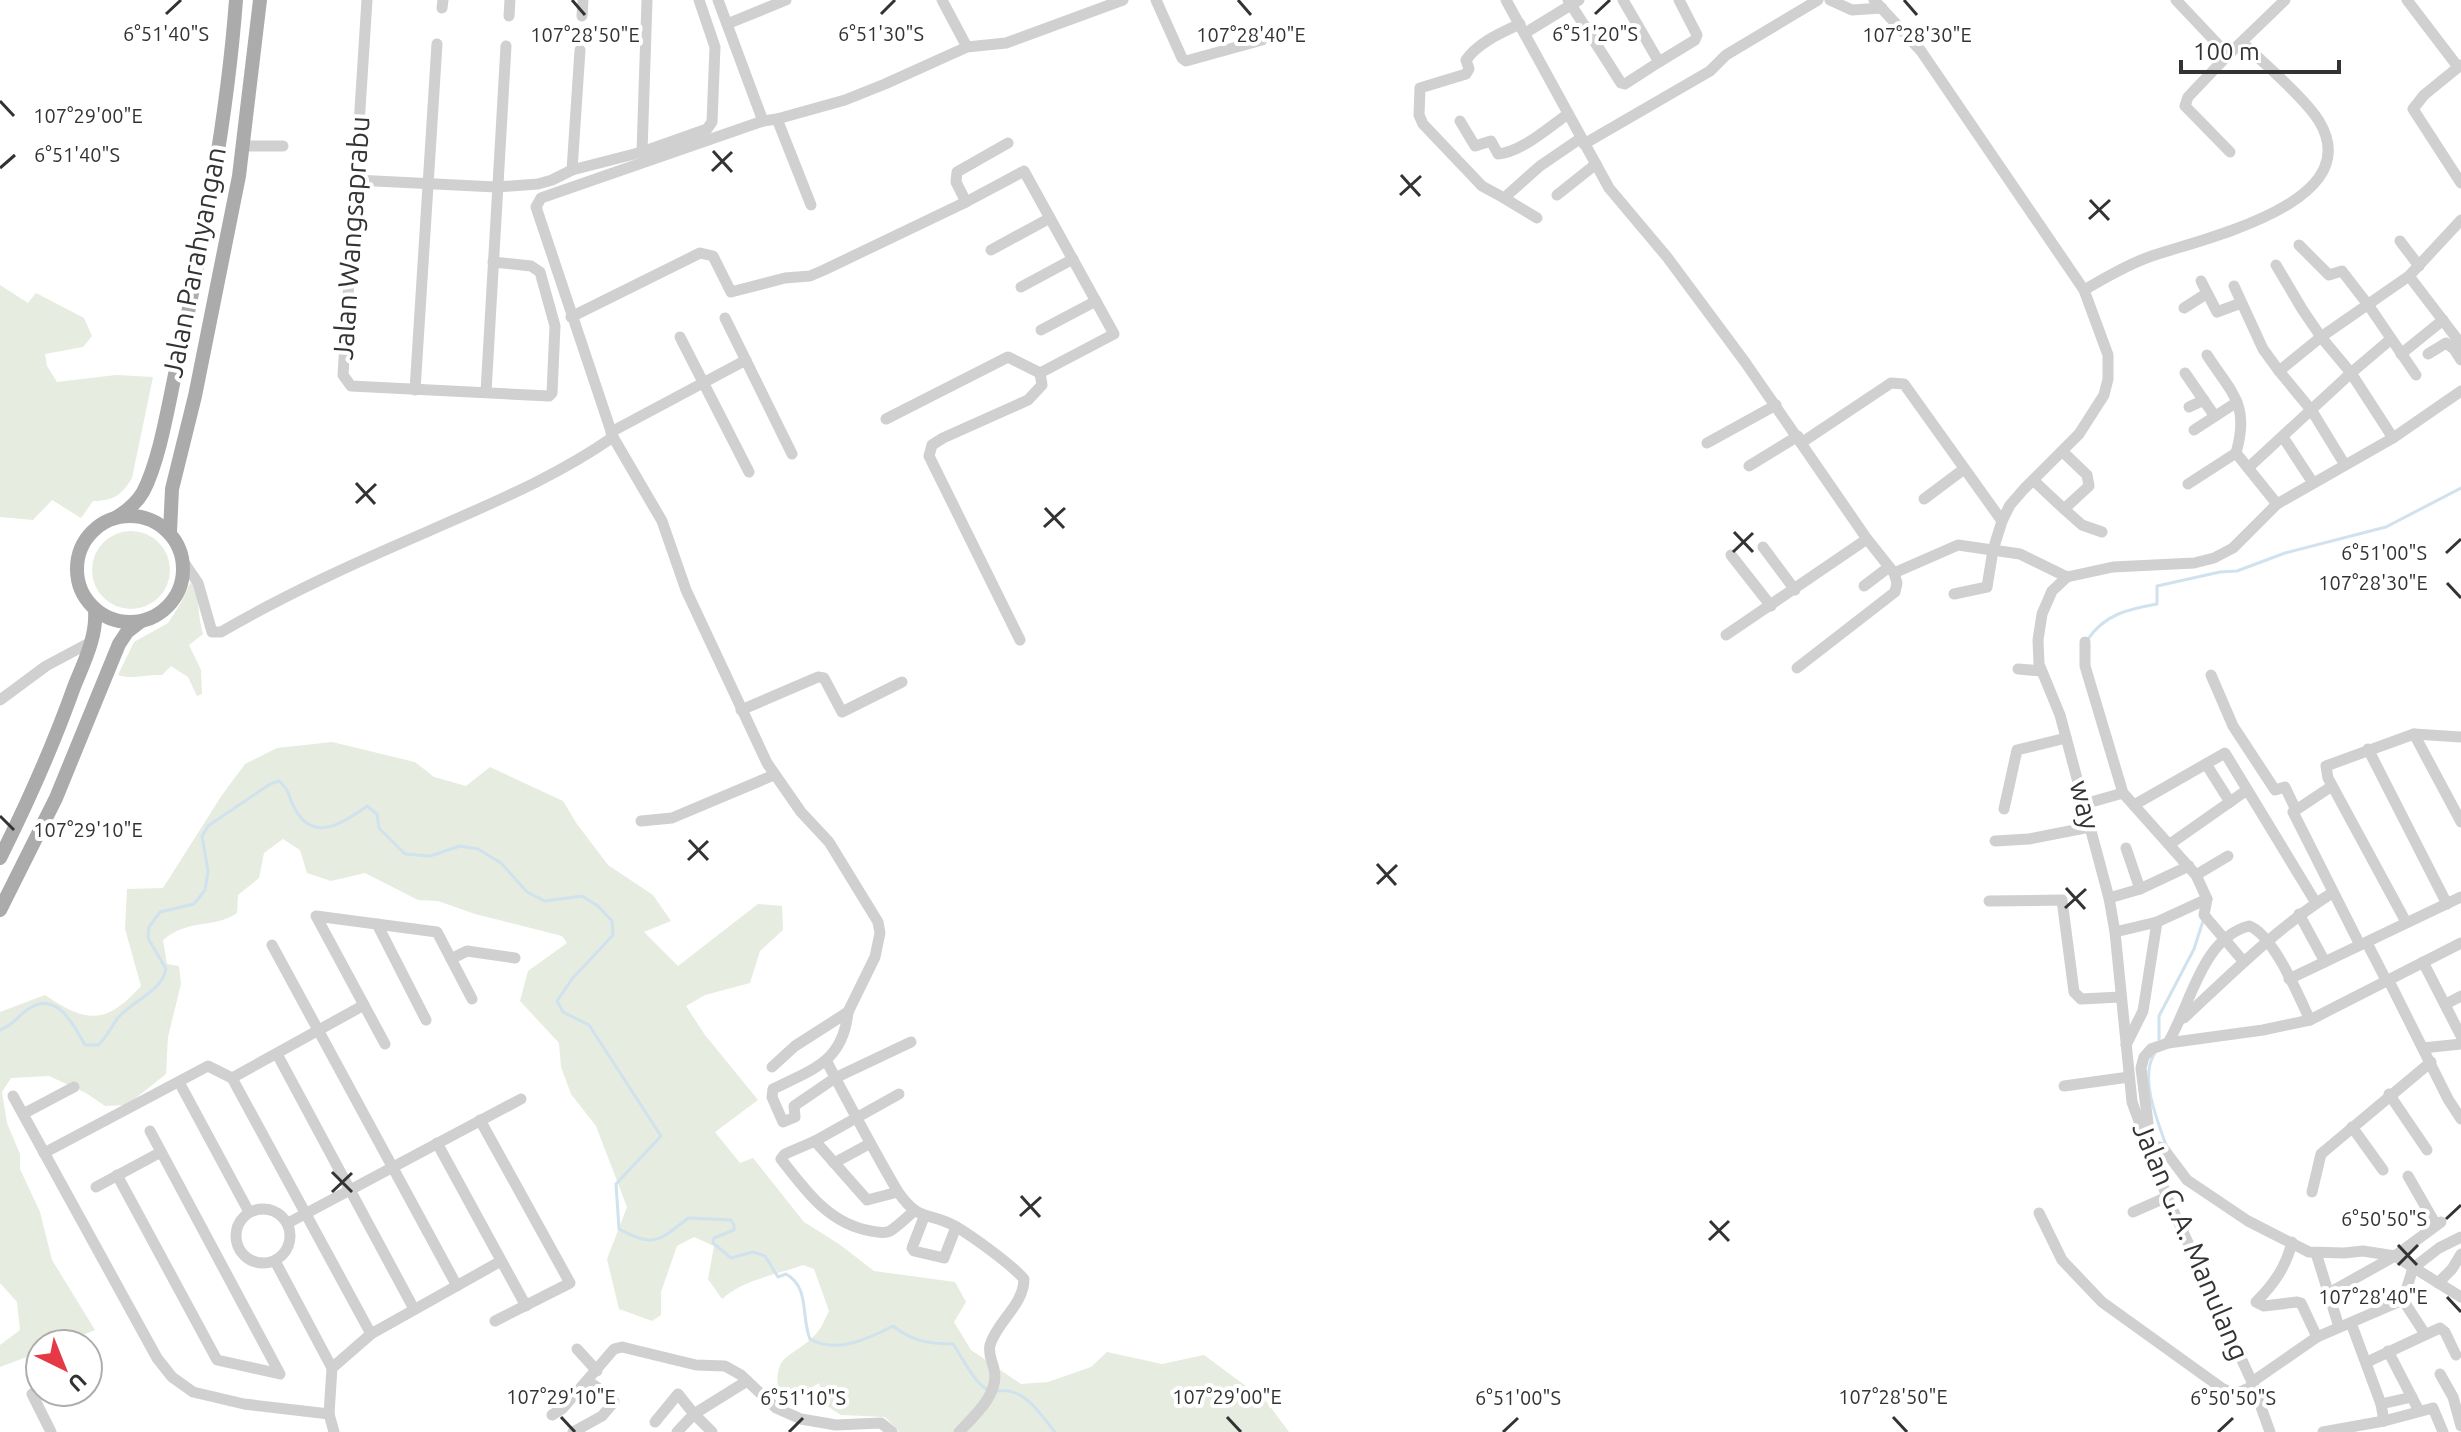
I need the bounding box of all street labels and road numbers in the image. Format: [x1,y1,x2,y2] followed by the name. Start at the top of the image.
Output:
[327,115,374,361] street label: Jalan Wangsaprabu
[156,144,231,380] street label: Jalan Parahyangan
[2064,777,2107,833] street label: way
[2127,1117,2256,1365] street label: Jalan G.A. Manulang

